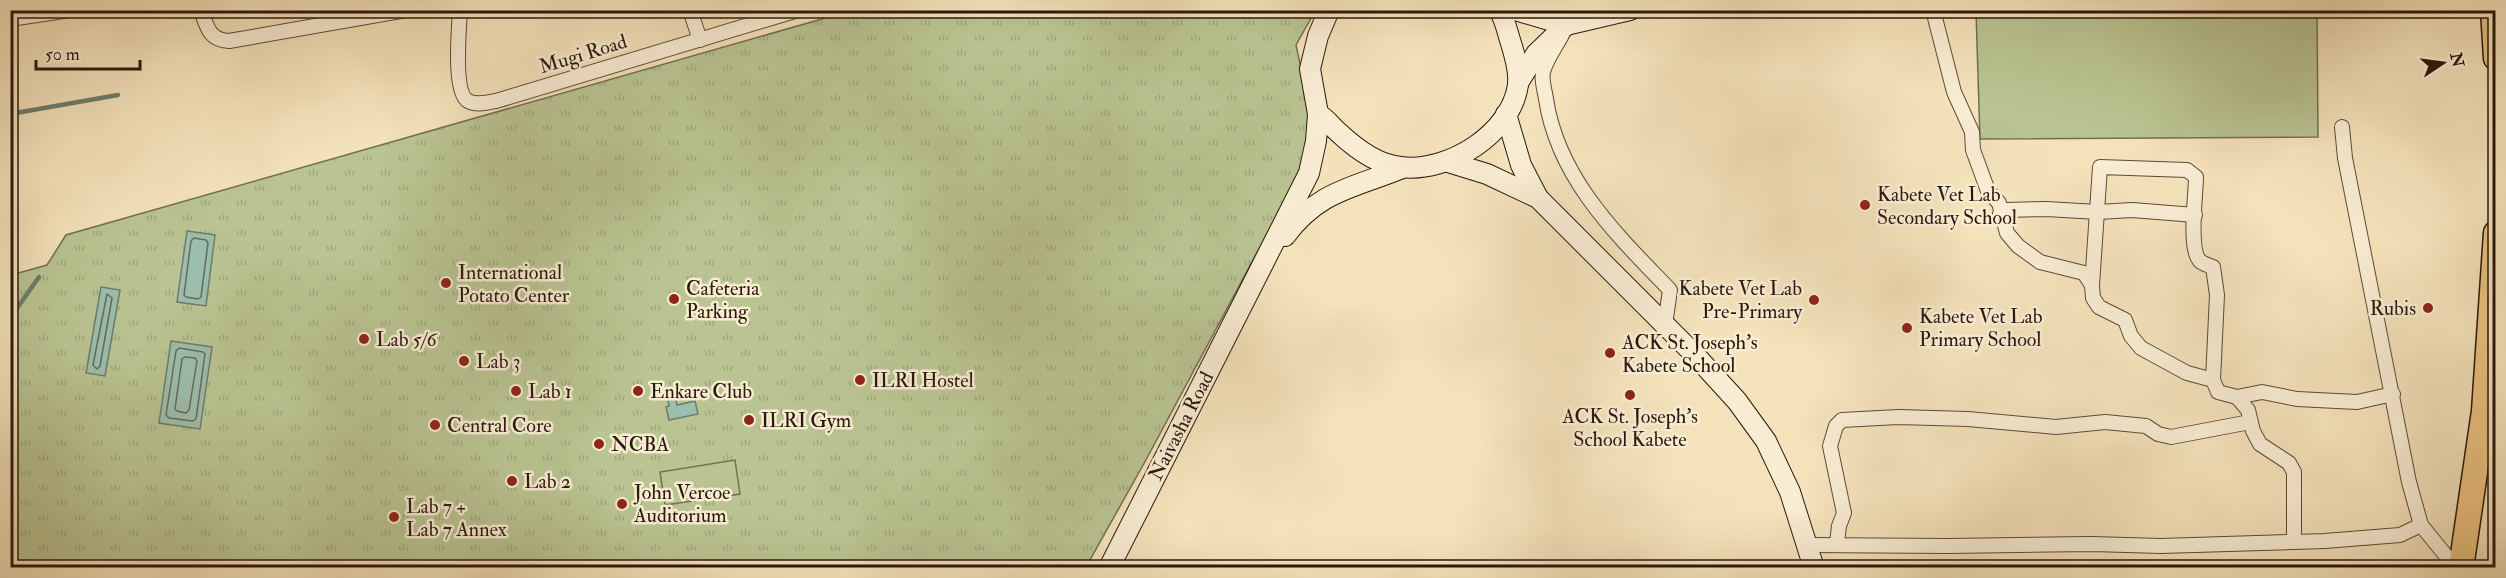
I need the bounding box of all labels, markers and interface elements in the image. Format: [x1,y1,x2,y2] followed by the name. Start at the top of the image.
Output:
[536,29,630,79] street label: Mugi Road
[36,33,140,71] scale bar
[2413,33,2473,93] north arrow
[45,43,80,66] text: 50 m
[2445,50,2468,70] text: N
[1877,182,2017,230] place label: Kabete Vet Lab Secondary School
[1858,198,1872,212] marker: Kabete Vet Lab Secondary School
[458,260,570,308] place label: International Potato Center
[439,276,453,290] marker: International Potato Center
[686,276,760,324] place label: Cafeteria Parking
[1679,276,1803,324] place label: Kabete Vet Lab Pre-Primary
[667,292,681,306] marker: Cafeteria Parking
[1807,293,1821,307] marker: Kabete Vet Lab Pre-Primary
[2370,296,2416,321] place label: Rubis
[2421,301,2435,315] marker: Rubis
[1919,304,2043,352] place label: Kabete Vet Lab Primary School
[1900,321,1914,335] marker: Kabete Vet Lab Primary School
[376,327,437,352] place label: Lab 5/6
[1621,330,1758,378] place label: ACK St. Joseph's Kabete School
[357,332,371,346] marker: Lab 5/6
[1603,346,1617,360] marker: ACK St. Joseph's Kabete School
[476,349,520,374] place label: Lab 3
[457,354,471,368] marker: Lab 3
[1143,367,1219,485] street label: Naivasha Road
[872,368,974,393] place label: ILRI Hostel
[853,373,867,387] marker: ILRI Hostel
[528,379,572,404] place label: Lab 1
[650,379,752,404] place label: Enkare Club
[509,384,523,398] marker: Lab 1
[631,384,645,398] marker: Enkare Club
[1623,388,1637,402] marker: ACK St. Joseph's School Kabete
[1561,404,1698,452] place label: ACK St. Joseph's School Kabete
[761,408,852,433] place label: ILRI Gym
[447,413,552,438] place label: Central Core
[742,413,756,427] marker: ILRI Gym
[428,418,442,432] marker: Central Core
[611,432,669,457] place label: NCBA
[592,437,606,451] marker: NCBA
[524,469,571,494] place label: Lab 2
[505,474,519,488] marker: Lab 2
[633,480,730,528] place label: John Vercoe Auditorium
[406,494,507,542] place label: Lab 7 + Lab 7 Annex
[615,497,629,511] marker: John Vercoe Auditorium
[387,510,401,524] marker: Lab 7 + Lab 7 Annex

